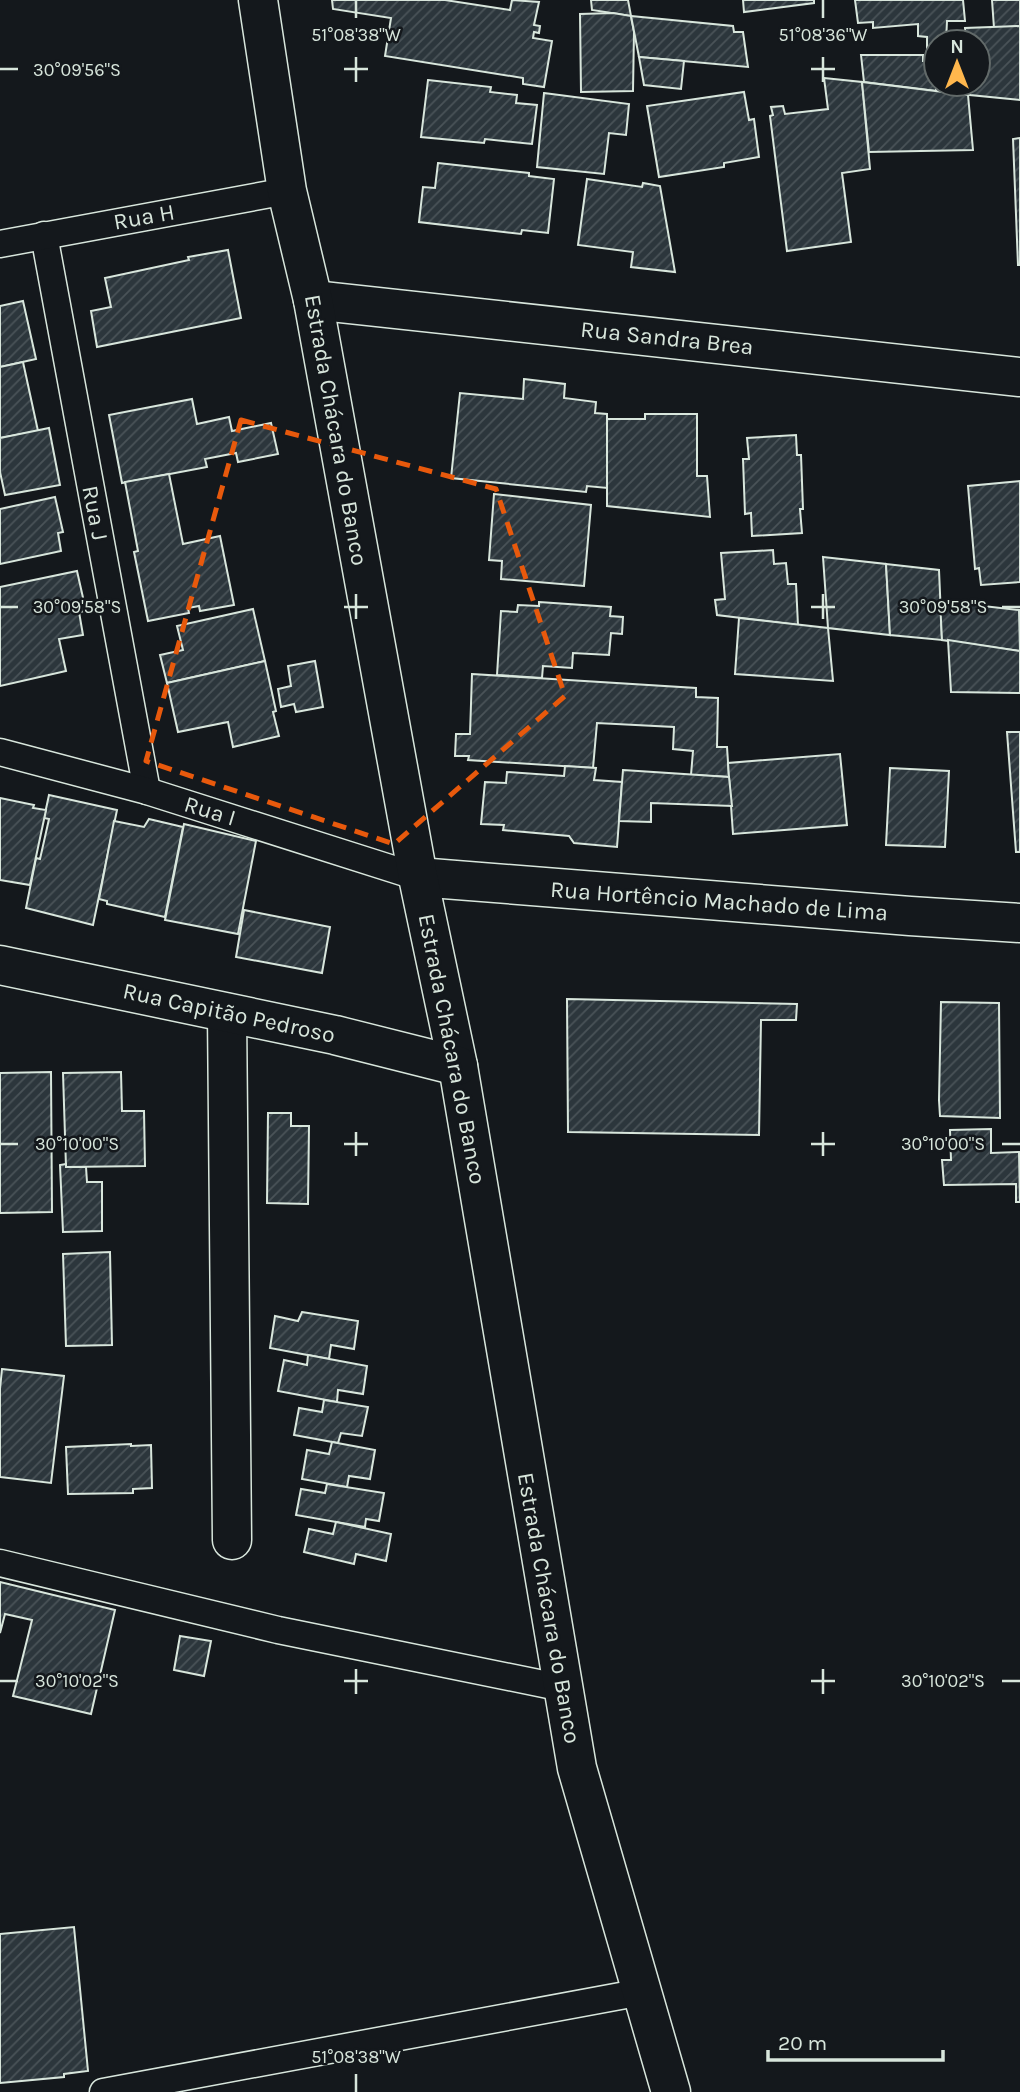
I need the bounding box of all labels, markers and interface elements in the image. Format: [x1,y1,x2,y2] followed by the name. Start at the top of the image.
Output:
[311,24,401,46] text: 51°08'38"W
[779,24,867,46] text: 51°08'36"W
[922,28,992,98] north arrow
[950,36,964,58] text: N
[33,59,121,81] text: 30°09'56"S
[111,198,177,236] street label: Rua H
[299,292,373,568] street label: Estrada Chácara do Banco
[579,315,755,361] street label: Rua Sandra Brea
[76,483,114,543] street label: Rua J
[33,596,121,618] text: 30°09'58"S
[899,596,987,618] text: 30°09'58"S
[181,790,239,832] street label: Rua I
[549,876,889,926] street label: Rua Hortêncio Machado de Lima
[413,911,491,1187] street label: Estrada Chácara do Banco
[120,977,338,1049] street label: Rua Capitão Pedroso
[35,1133,119,1155] text: 30°10'00"S
[901,1133,985,1155] text: 30°10'00"S
[512,1470,586,1746] street label: Estrada Chácara do Banco
[35,1670,119,1692] text: 30°10'02"S
[901,1670,985,1692] text: 30°10'02"S
[768,2018,943,2062] scale bar
[778,2031,827,2055] text: 20 m
[311,2046,401,2068] text: 51°08'38"W

